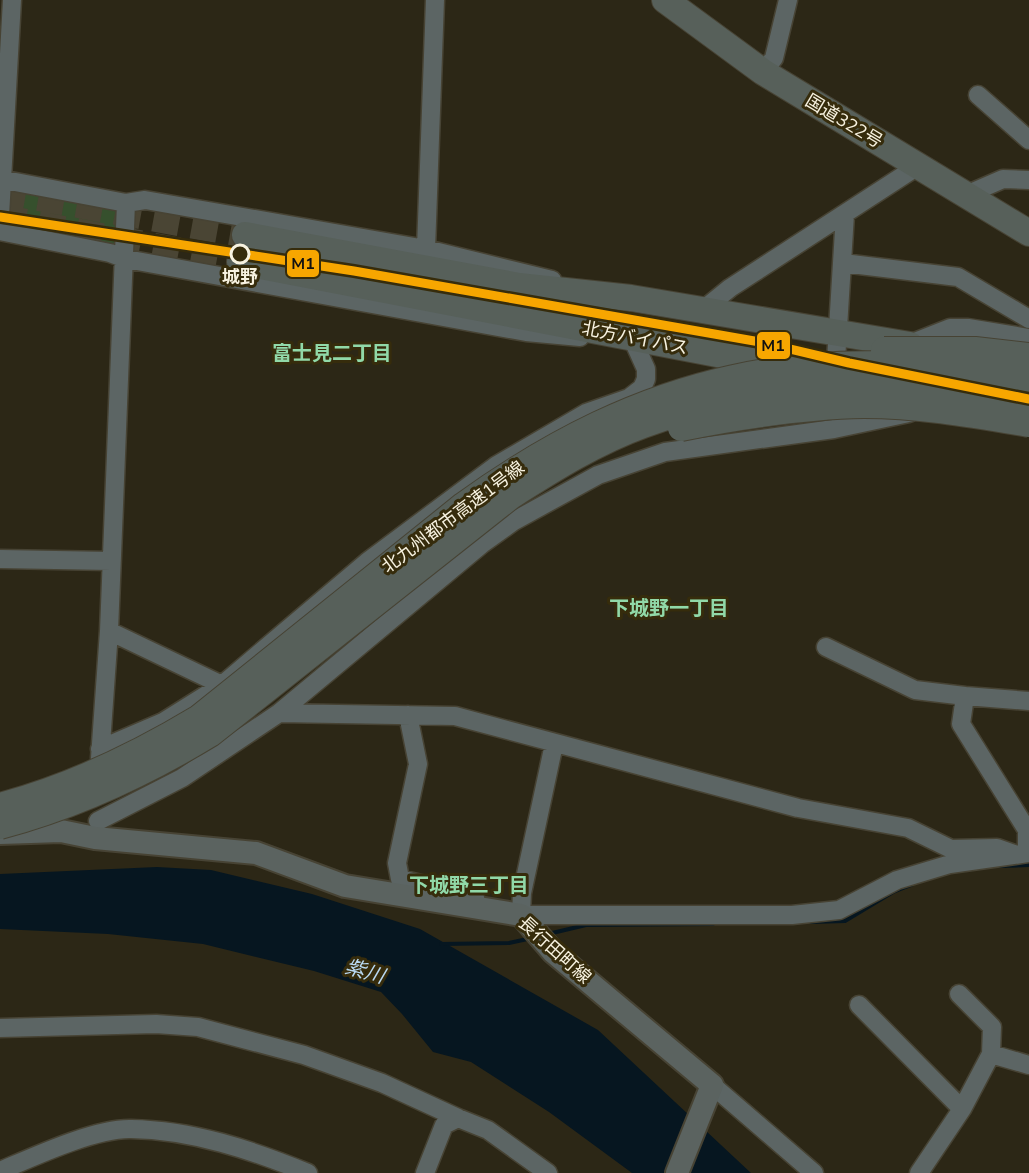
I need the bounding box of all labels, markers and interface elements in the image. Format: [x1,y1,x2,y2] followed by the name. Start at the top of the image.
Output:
[801,88,887,154] street label: 国道322号
[230,244,250,264] marker: 城野
[286,249,320,278] line badge: M1
[291,253,315,275] text: M1
[222,265,258,289] place label: 城野
[580,316,690,360] street label: 北方バイパス
[756,331,791,360] line badge: M1
[761,335,785,357] text: M1
[272,340,392,367] district label: 富士見二丁目
[377,455,529,579] street label: 北九州都市高速1号線
[609,595,729,622] district label: 下城野一丁目
[409,872,529,899] district label: 下城野三丁目
[514,911,596,989] street label: 長行田町線
[342,953,390,991] water label: 紫川

